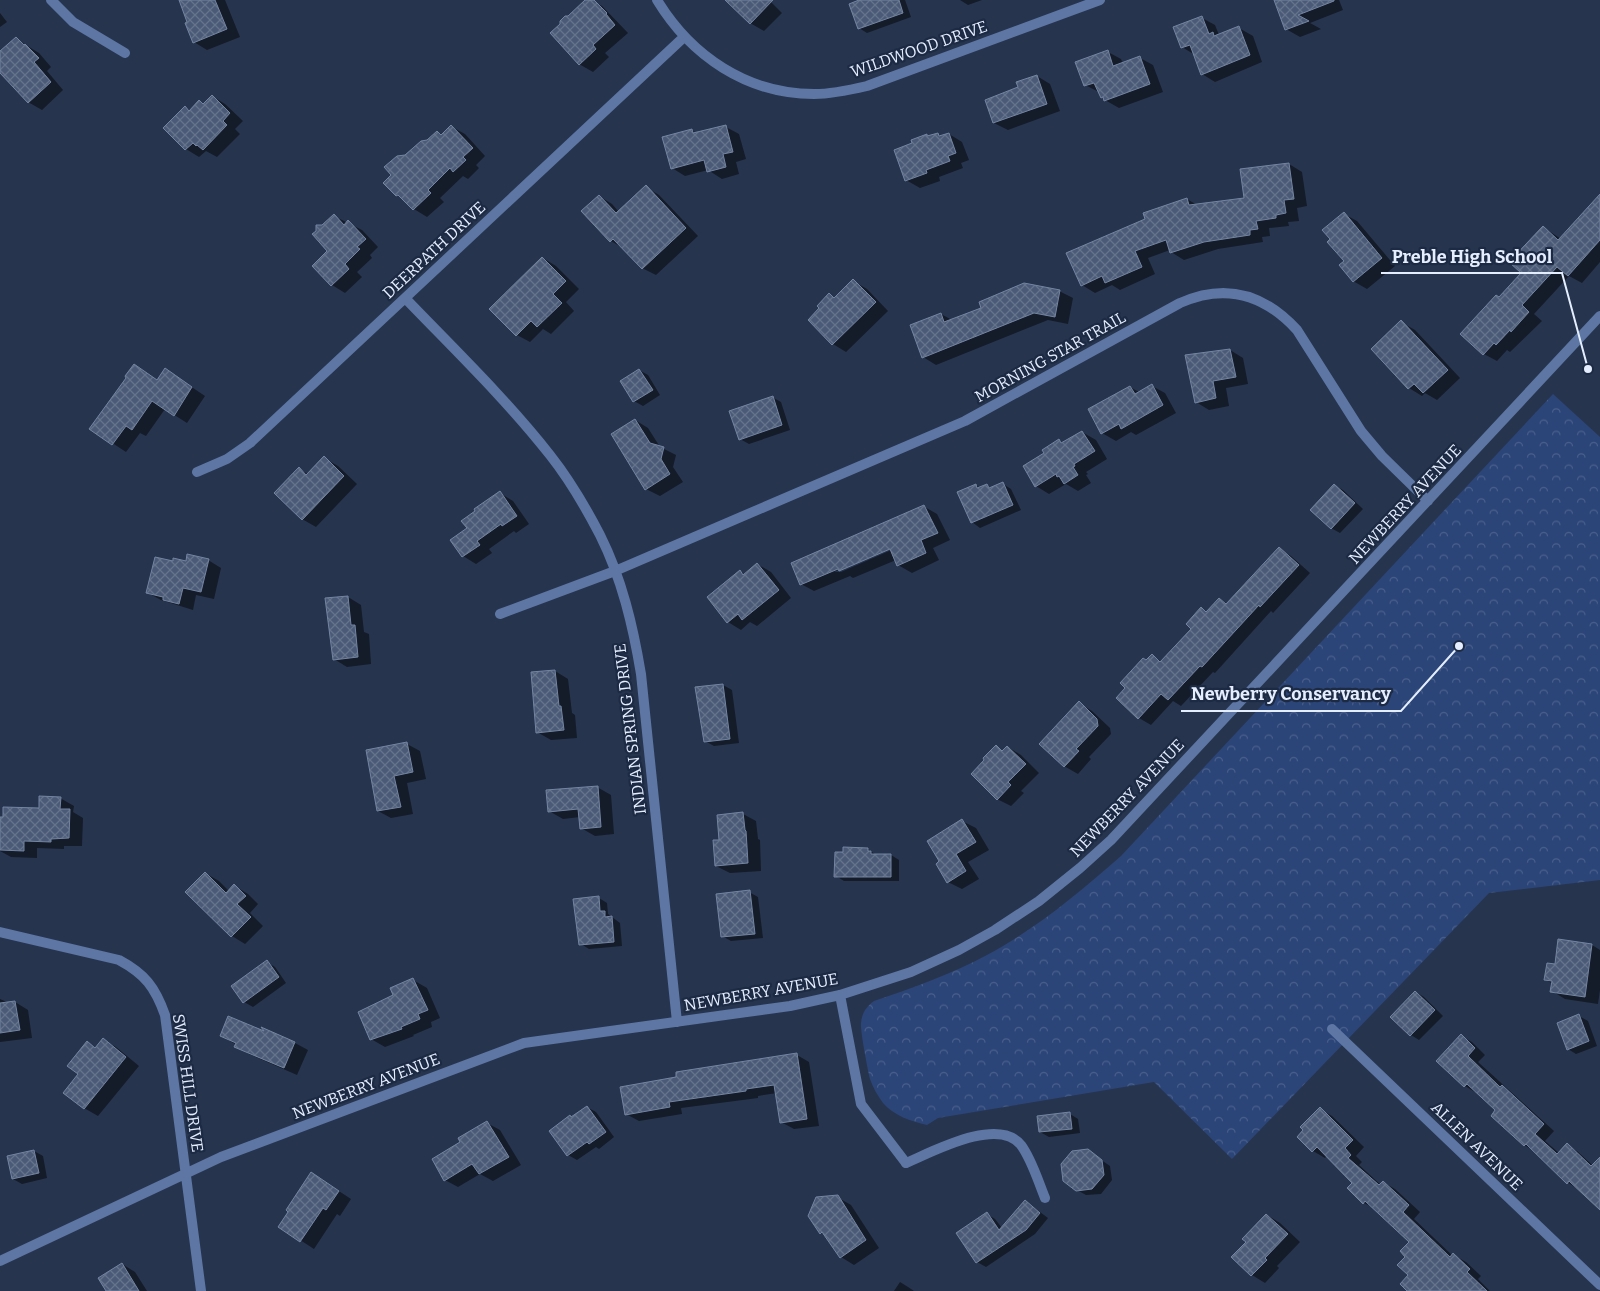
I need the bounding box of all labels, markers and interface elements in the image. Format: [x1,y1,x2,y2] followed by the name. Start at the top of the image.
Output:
[848,17,990,81] street label: WILDWOOD DRIVE
[379,198,489,302] street label: DEERPATH DRIVE
[1381,240,1562,273] callout: Preble High School
[1392,246,1553,268] text: Preble High School
[971,308,1129,406] street label: MORNING STAR TRAIL
[1345,440,1465,568] street label: NEWBERRY AVENUE
[610,643,650,815] street label: INDIAN SPRING DRIVE
[1181,678,1401,711] callout: Newberry Conservancy
[1191,683,1392,705] text: Newberry Conservancy
[1066,735,1188,861] street label: NEWBERRY AVENUE
[682,969,840,1015] street label: NEWBERRY AVENUE
[169,1013,207,1153] street label: SWISS HILL DRIVE
[290,1049,442,1123] street label: NEWBERRY AVENUE
[1428,1098,1526,1194] street label: ALLEN AVENUE

